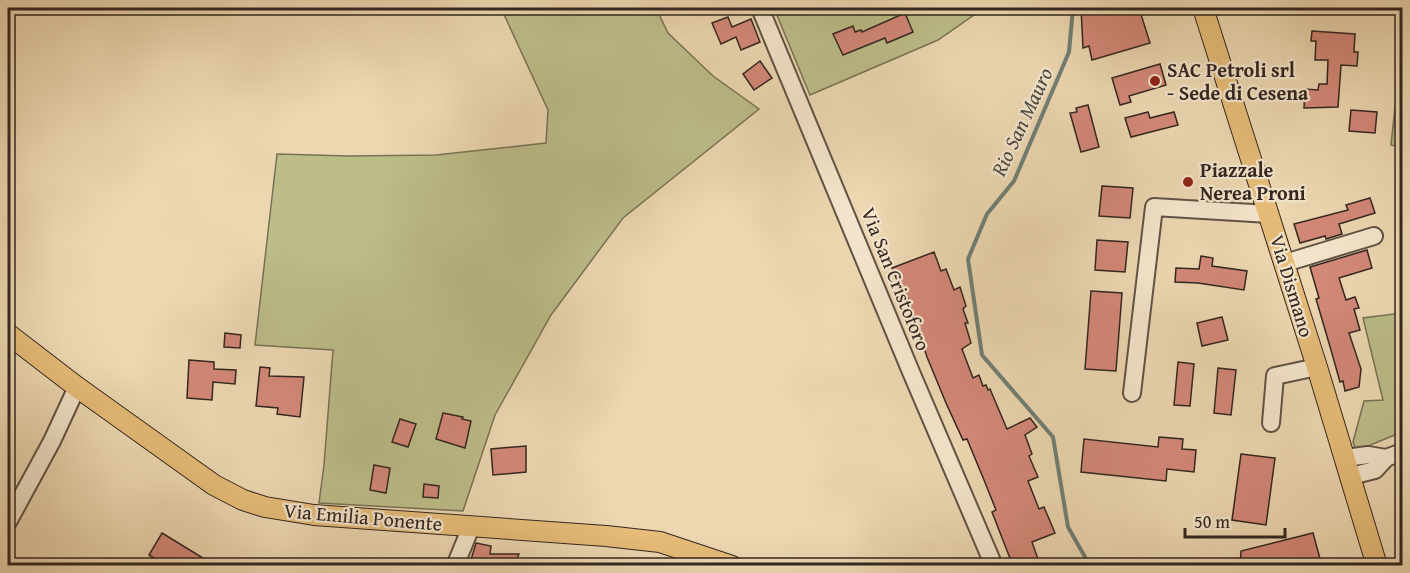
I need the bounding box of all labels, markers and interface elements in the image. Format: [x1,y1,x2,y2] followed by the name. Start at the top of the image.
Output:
[1167,55,1309,107] place label: SAC Petroli srl - Sede di Cesena
[982,62,1060,182] water label: Rio San Mauro
[1148,74,1162,88] marker: SAC Petroli srl - Sede di Cesena
[1200,155,1306,207] place label: Piazzale Nerea Proni
[1181,175,1195,189] marker: Piazzale Nerea Proni
[855,203,938,355] street label: Via San Cristoforo
[1263,231,1322,341] street label: Via Dismano
[283,495,443,538] street label: Via Emilia Ponente
[1185,501,1286,539] scale bar
[1194,508,1230,535] text: 50 m

